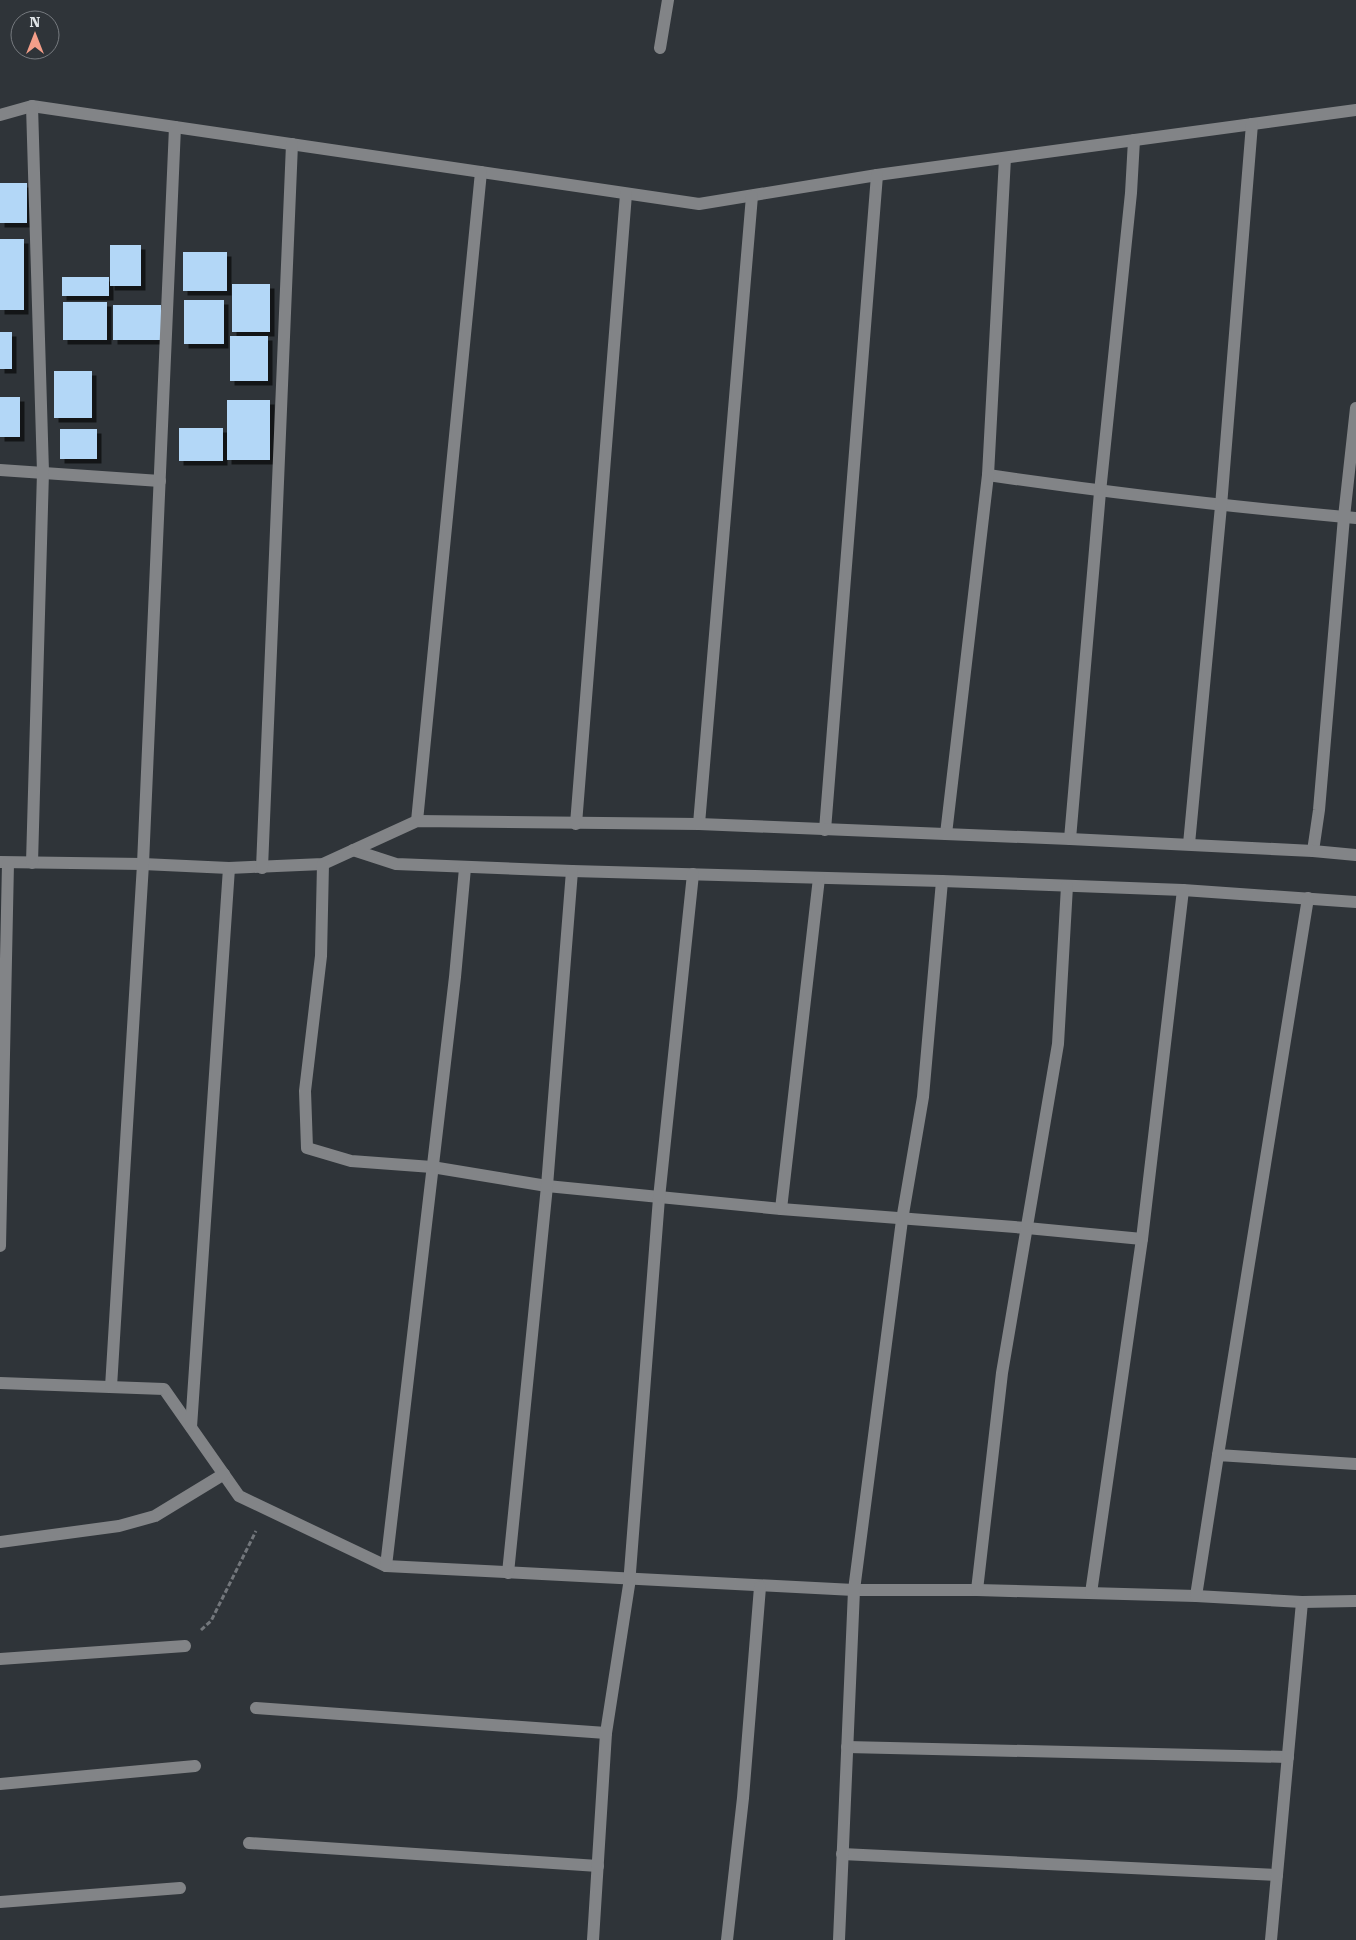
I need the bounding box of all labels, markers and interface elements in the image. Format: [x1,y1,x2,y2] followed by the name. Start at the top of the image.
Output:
[10,10,60,60] north arrow
[30,14,41,30] text: N

